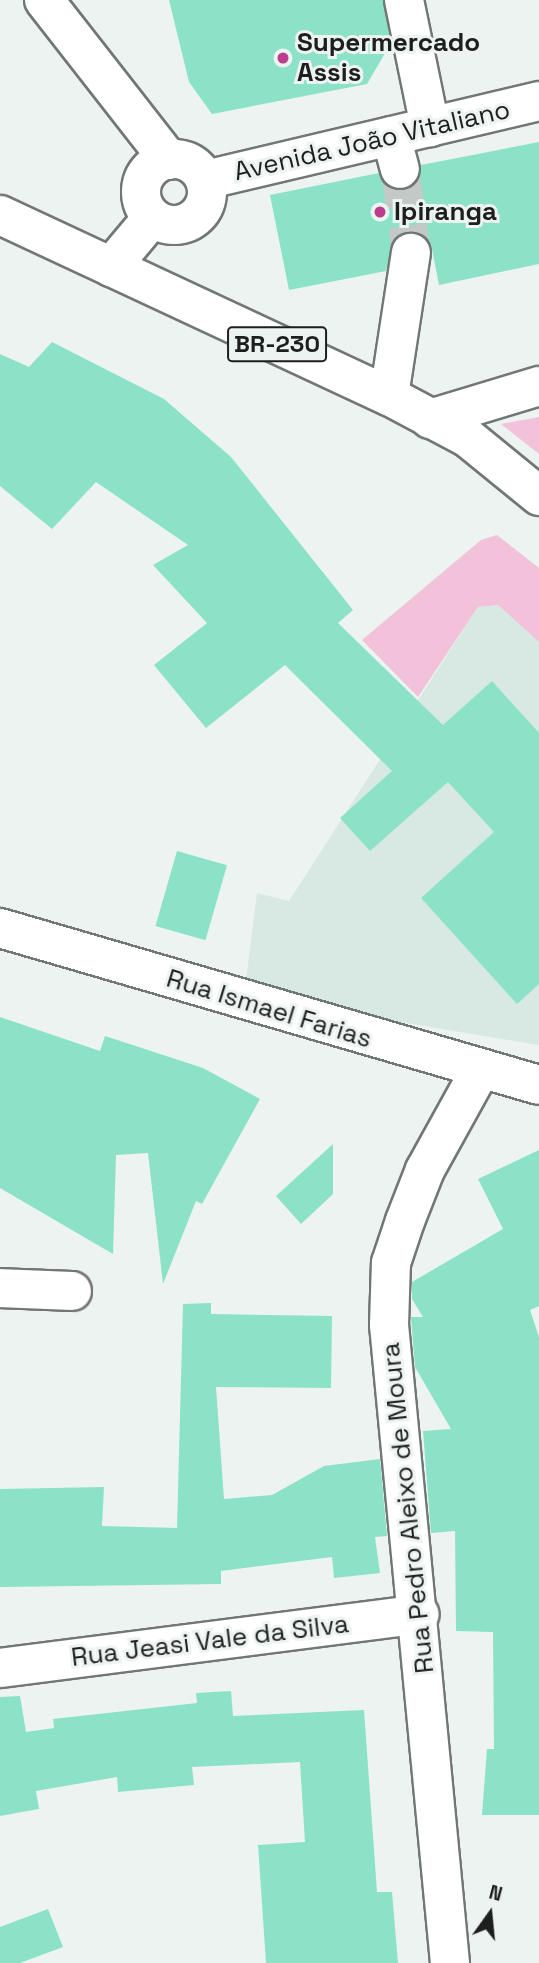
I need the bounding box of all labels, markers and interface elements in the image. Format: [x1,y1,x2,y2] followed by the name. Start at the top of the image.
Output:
[297,27,480,88] place label: Supermercado Assis
[275,50,291,66] marker: Supermercado Assis
[231,94,513,188] street label: Avenida João Vitaliano
[394,196,497,228] place label: Ipiranga
[372,204,388,220] marker: Ipiranga
[226,324,328,365] road number: BR-230
[163,963,375,1055] street label: Rua Ismael Farias
[375,1341,441,1675] street label: Rua Pedro Aleixo de Moura
[69,1608,351,1674] street label: Rua Jeasi Vale da Silva
[455,1879,525,1949] north arrow
[486,1880,505,1907] text: N

